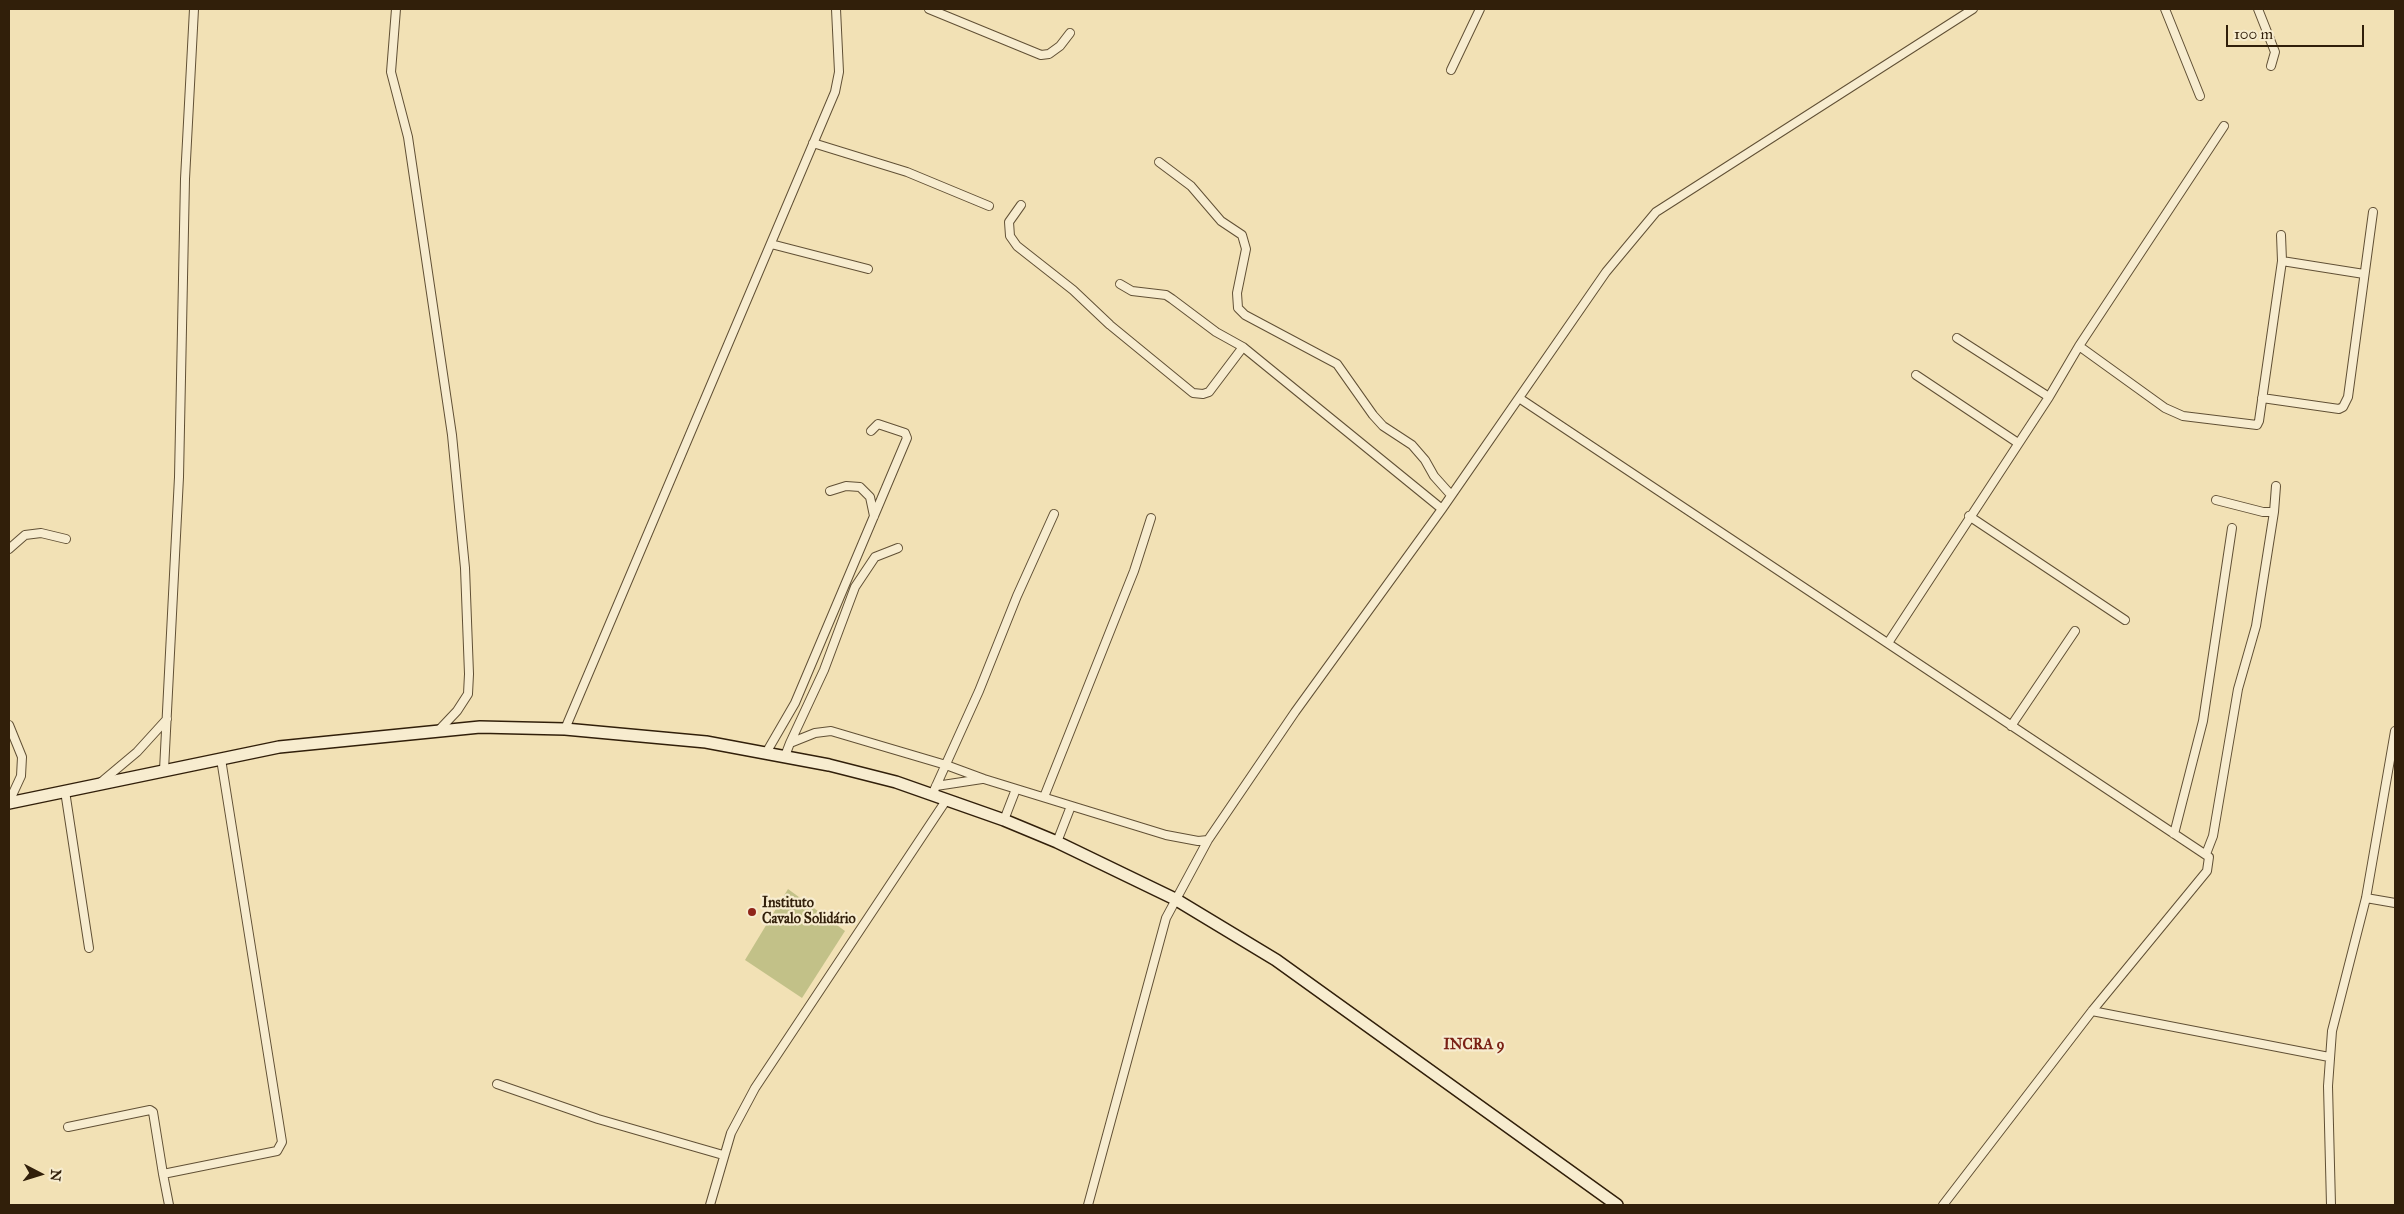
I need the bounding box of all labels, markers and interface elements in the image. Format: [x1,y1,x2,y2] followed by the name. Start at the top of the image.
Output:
[2229,15,2366,47] scale bar
[2234,25,2273,43] text: 100 m
[762,896,856,929] place label: Instituto Cavalo Solidário
[746,906,758,918] marker: Instituto Cavalo Solidário
[1443,1036,1505,1054] district label: INCRA 9
[15,1149,65,1199] north arrow
[46,1169,64,1182] text: N

